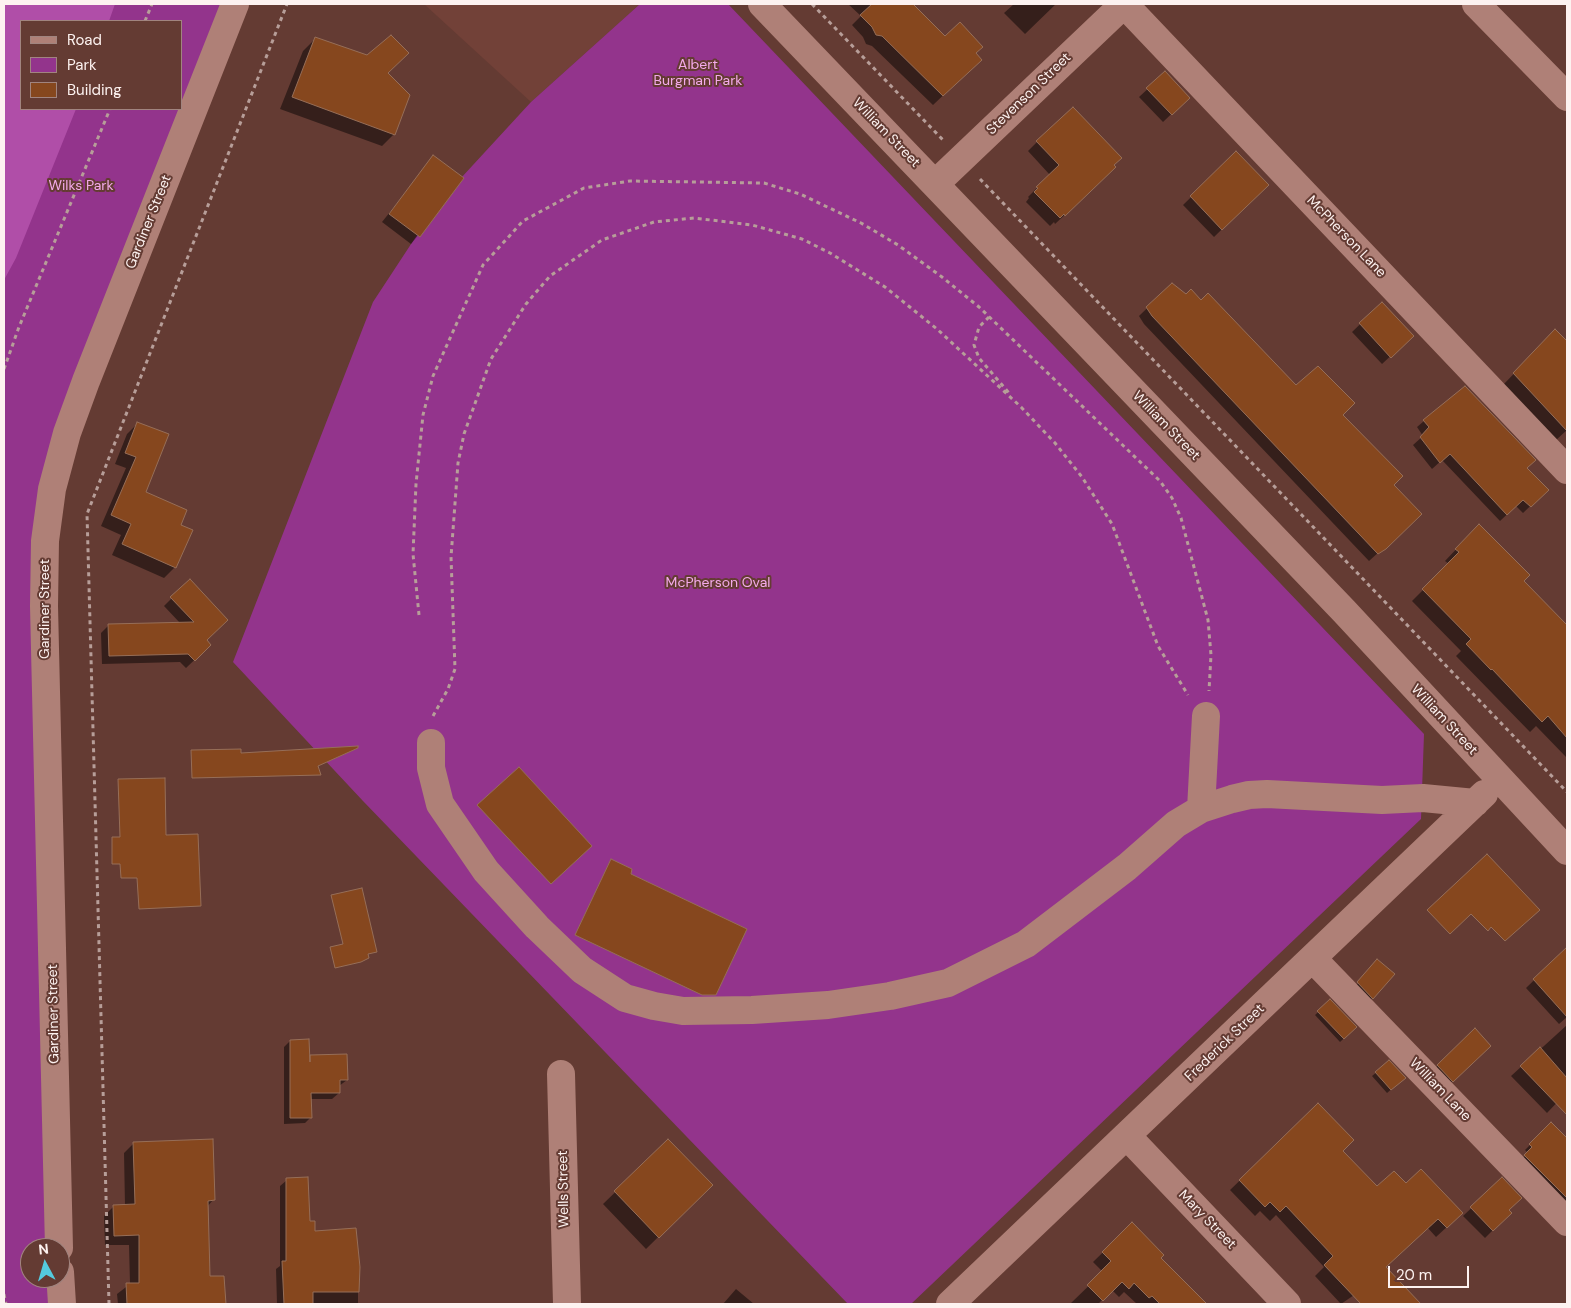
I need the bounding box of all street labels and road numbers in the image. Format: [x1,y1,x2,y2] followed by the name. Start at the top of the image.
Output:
[983,49,1075,139] street label: Stevenson Street
[849,95,923,171] street label: William Street
[123,173,175,271] street label: Gardiner Street
[1303,193,1389,281] street label: McPherson Lane
[1129,388,1203,464] street label: William Street
[37,559,53,659] street label: Gardiner Street
[1407,681,1481,759] street label: William Street
[45,964,63,1064] street label: Gardiner Street
[1182,1001,1268,1085] street label: Frederick Street
[1406,1055,1474,1125] street label: William Lane
[555,1150,573,1228] street label: Wells Street
[1175,1187,1239,1253] street label: Mary Street

